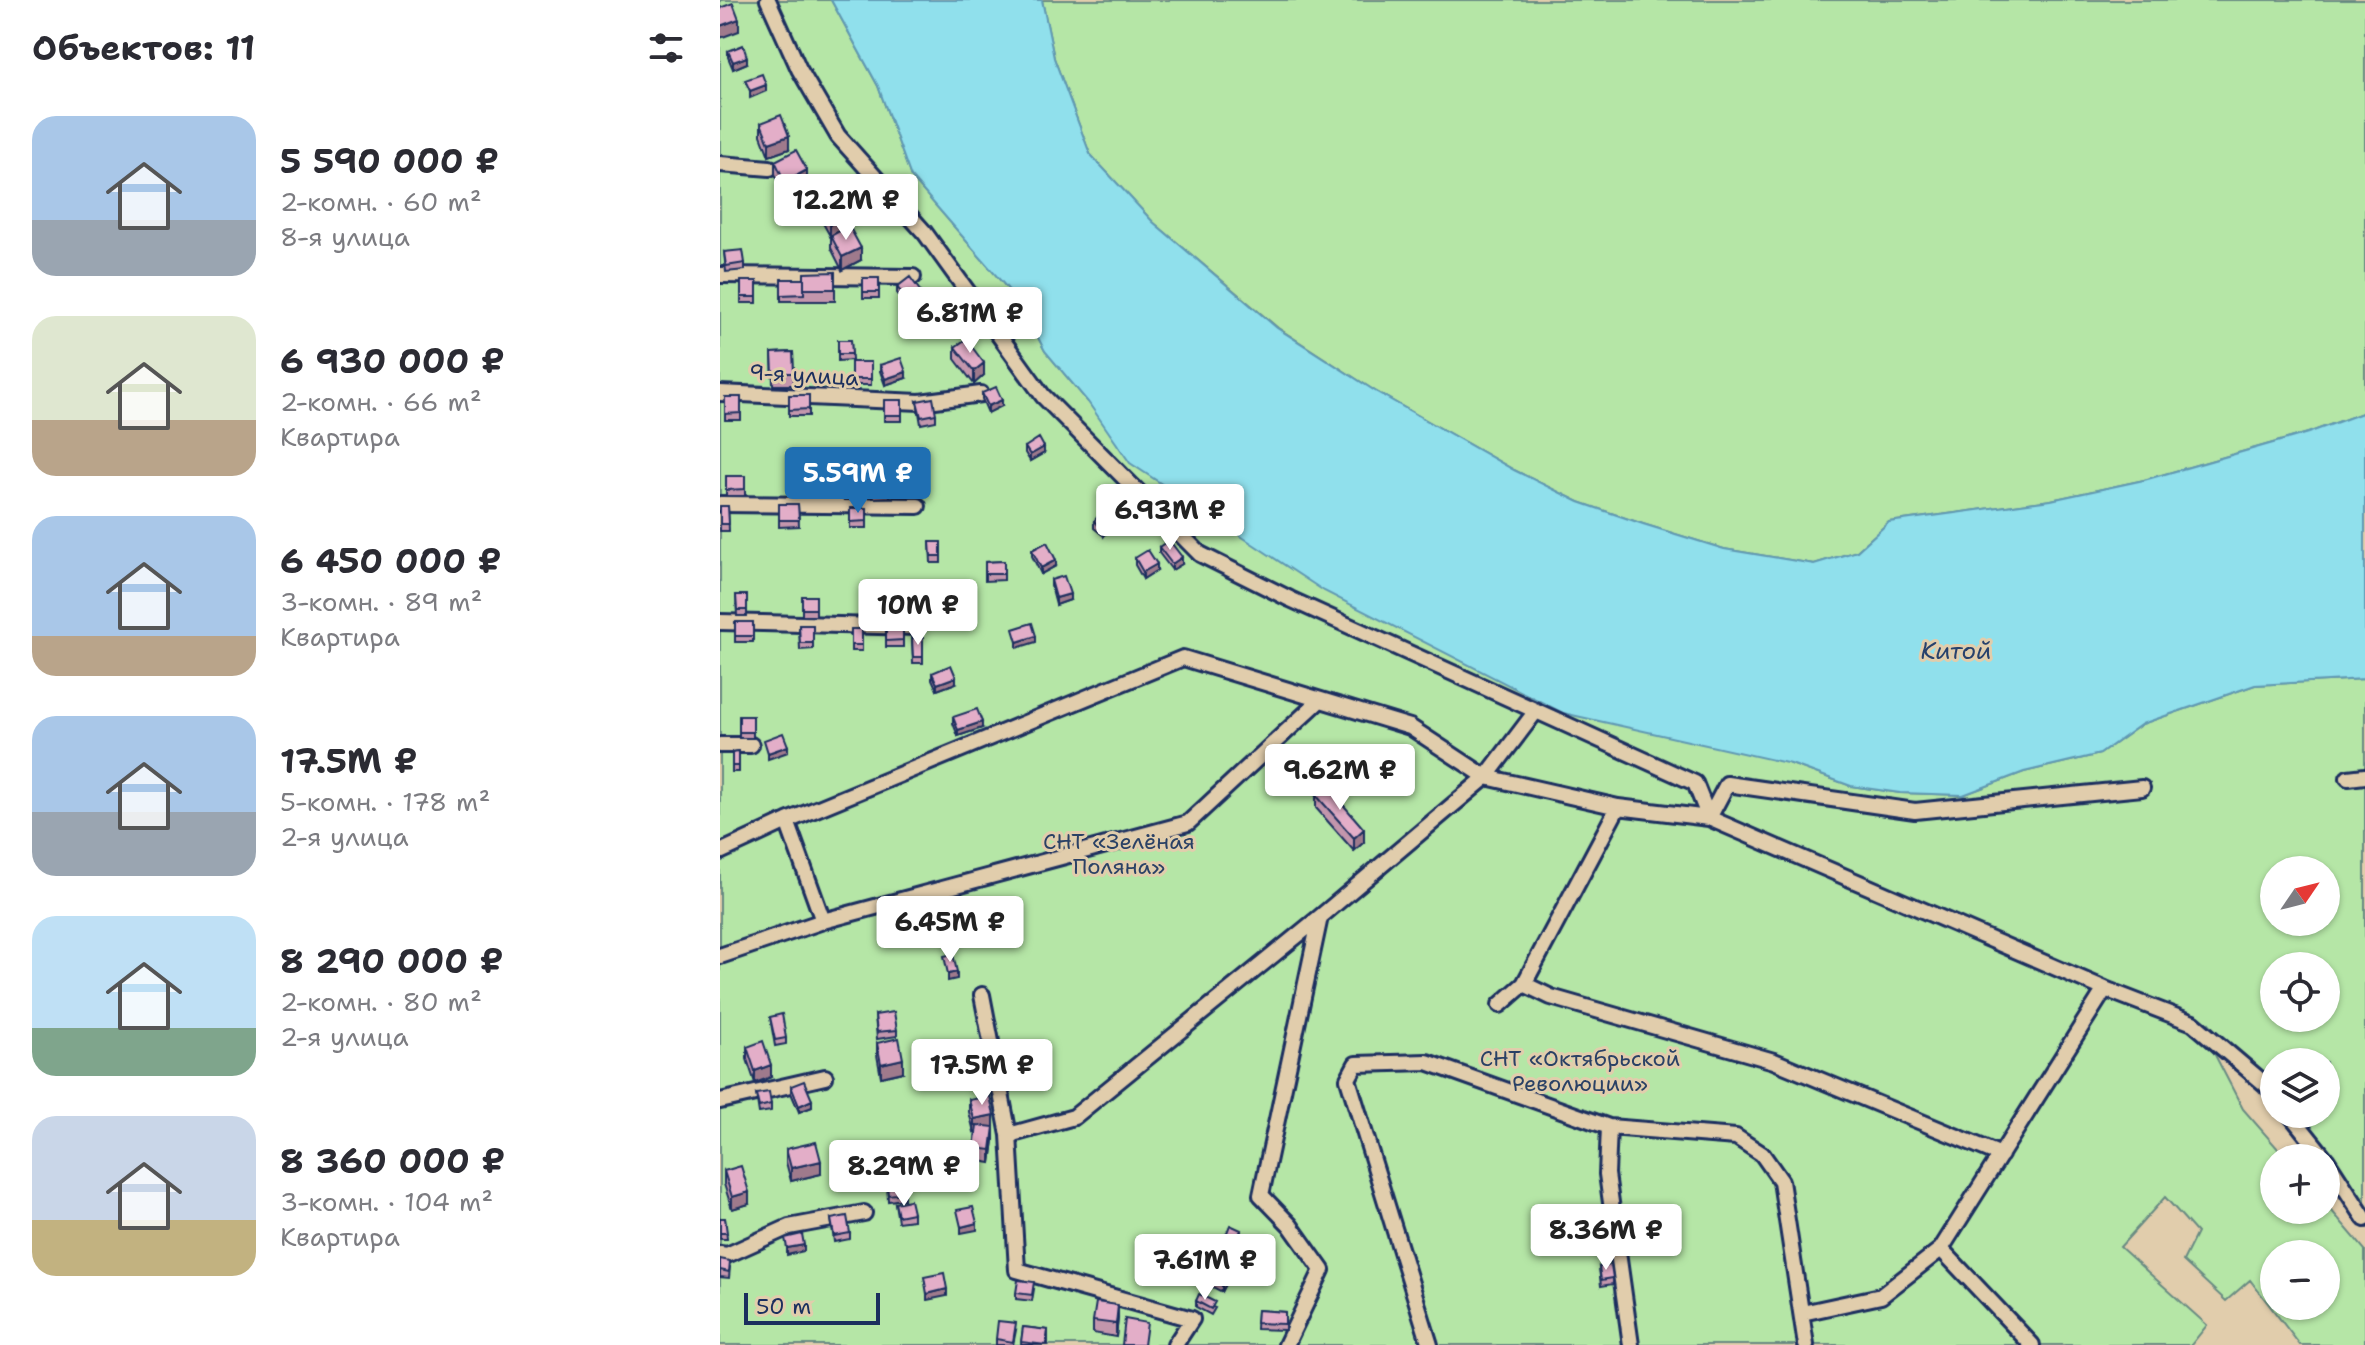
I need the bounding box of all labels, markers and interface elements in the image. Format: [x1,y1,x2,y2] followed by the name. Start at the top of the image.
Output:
[32,25,255,71] text: Объектов: 11
[644,26,688,70] icon: filters
[280,138,499,184] text: 5 590 000 ₽
[96,148,192,244] icon: home
[772,174,920,242] pin: 12.2M ₽
[792,182,900,217] text: 12.2M ₽
[280,184,482,219] text: 2-комн. · 60 m²
[280,219,410,254] text: 8-я улица
[896,287,1044,355] pin: 6.81M ₽
[916,295,1024,330] text: 6.81M ₽
[280,338,505,384] text: 6 930 000 ₽
[96,348,192,444] icon: home
[748,358,860,392] street label: 9-я улица
[280,384,482,419] text: 2-комн. · 66 m²
[280,419,400,454] text: Квартира
[784,447,932,515] pin: 5.59M ₽
[803,455,913,490] text: 5.59M ₽
[1096,484,1244,552] pin: 6.93M ₽
[1114,492,1226,527] text: 6.93M ₽
[280,538,502,584] text: 6 450 000 ₽
[96,548,192,644] icon: home
[862,579,974,647] pin: 10M ₽
[280,584,483,619] text: 3-комн. · 89 m²
[876,587,960,622] text: 10M ₽
[280,619,400,654] text: Квартира
[1920,635,1992,667] water label: Китой
[280,738,417,784] text: 17.5M ₽
[1266,744,1414,812] pin: 9.62M ₽
[96,748,192,844] icon: home
[1283,752,1397,787] text: 9.62M ₽
[280,784,490,819] text: 5-комн. · 178 m²
[280,819,409,854] text: 2-я улица
[1043,827,1195,881] park label: СНТ «Зелёная Поляна»
[2260,856,2340,936] north arrow
[2260,856,2340,1320] map controls
[876,896,1024,964] pin: 6.45M ₽
[895,904,1005,939] text: 6.45M ₽
[280,938,504,984] text: 8 290 000 ₽
[96,948,192,1044] icon: home
[2260,952,2340,1032] button: locate
[280,984,482,1019] text: 2-комн. · 80 m²
[280,1019,409,1054] text: 2-я улица
[908,1039,1056,1107] pin: 17.5M ₽
[1480,1044,1680,1098] park label: СНТ «Октябрьской Революции»
[929,1047,1035,1082] text: 17.5M ₽
[2260,1048,2340,1128] button: layers
[280,1138,505,1184] text: 8 360 000 ₽
[830,1140,978,1208] pin: 8.29M ₽
[2260,1144,2340,1224] button: +
[96,1148,192,1244] icon: home
[847,1148,961,1183] text: 8.29M ₽
[280,1184,493,1219] text: 3-комн. · 104 m²
[1532,1204,1680,1272] pin: 8.36M ₽
[1549,1212,1663,1247] text: 8.36M ₽
[280,1219,400,1254] text: Квартира
[1131,1234,1279,1302] pin: 7.61M ₽
[2260,1240,2340,1320] button: −
[1153,1242,1257,1277] text: 7.61M ₽
[744,1289,880,1325] scale bar
[756,1292,811,1321] text: 50 m

